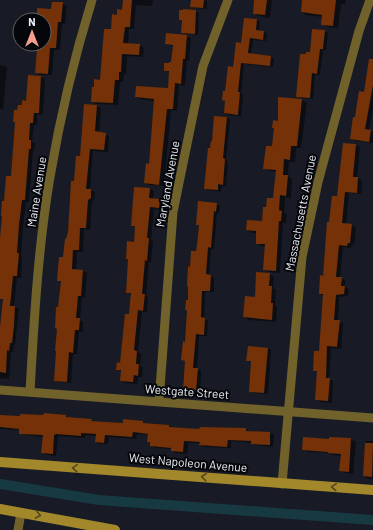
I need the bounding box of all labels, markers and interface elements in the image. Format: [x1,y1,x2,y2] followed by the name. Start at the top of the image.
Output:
[12,12,52,52] north arrow
[28,15,36,28] text: N
[153,140,181,228] street label: Maryland Avenue
[282,153,318,272] street label: Massachusetts Avenue
[24,156,48,228] street label: Maine Avenue
[144,381,230,401] street label: Westgate Street
[128,450,248,474] street label: West Napoleon Avenue
[72,463,78,472] one-way arrow
[201,473,208,482] one-way arrow
[331,483,337,492] one-way arrow
[35,510,42,519] one-way arrow

